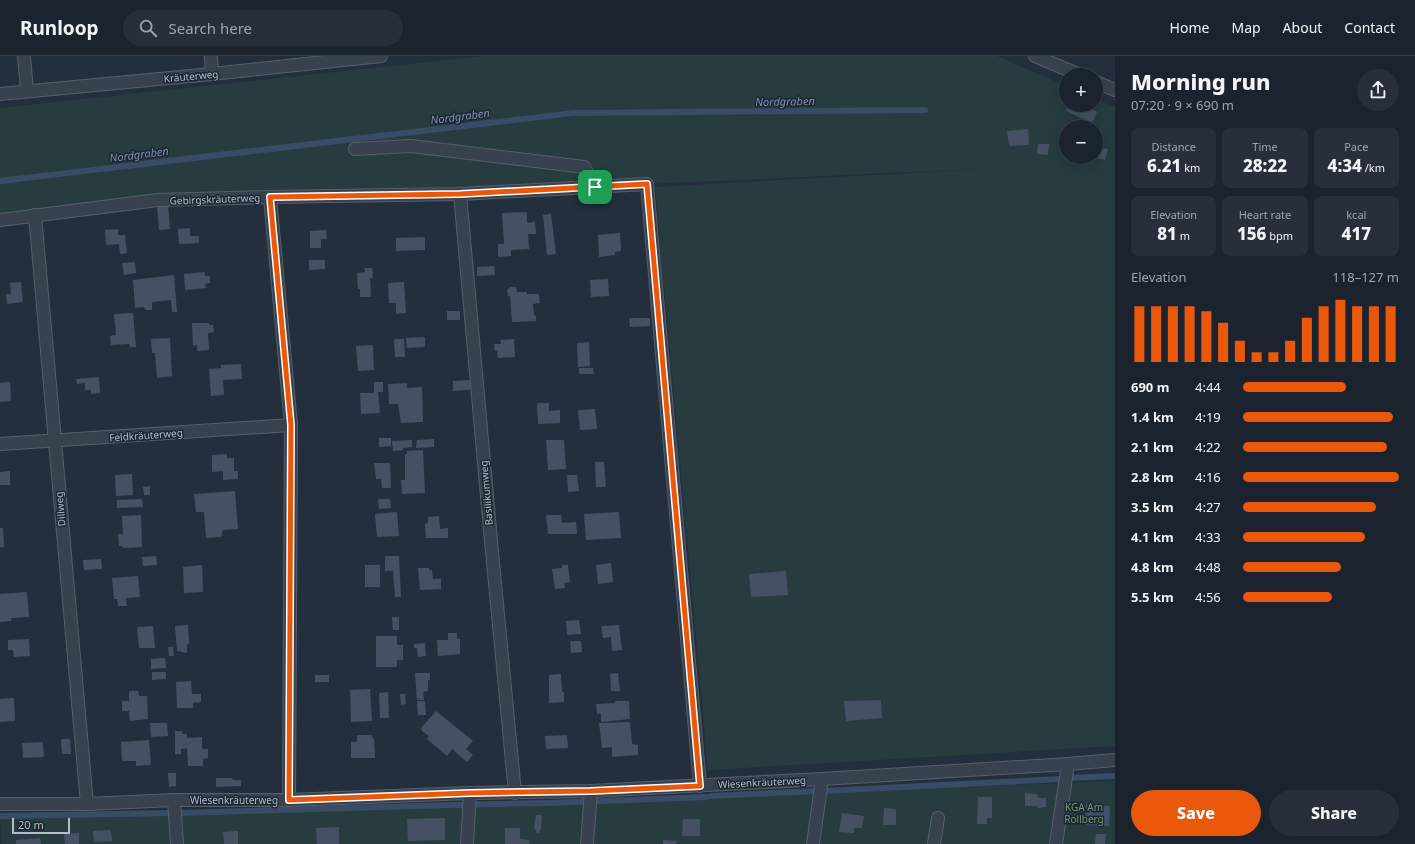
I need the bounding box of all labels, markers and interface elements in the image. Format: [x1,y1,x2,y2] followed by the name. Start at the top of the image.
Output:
[123,10,403,46] search box
[20,15,99,41] text: Runloop
[137,17,159,39] icon: search
[169,18,252,38] text: Search here
[1170,18,1209,37] text: Home
[1231,18,1261,37] text: Map
[1283,18,1322,37] text: About
[1344,18,1395,37] text: Contact
[1131,66,1271,96] text: Morning run
[163,67,219,85] street label: Kräuterweg
[1059,68,1103,164] map controls
[1059,68,1103,112] button: +
[1357,69,1399,111] button: share
[755,93,815,109] water label: Nordgraben
[1131,96,1234,114] text: 07:20 · 9 × 690 m
[430,105,490,127] water label: Nordgraben
[1059,120,1103,164] button: −
[1151,139,1196,154] text: Distance
[1252,139,1278,154] text: Time
[1344,139,1368,154] text: Pace
[109,143,169,165] water label: Nordgraben
[1147,154,1181,177] text: 6.21
[1243,154,1287,177] text: 28:22
[1328,154,1362,177] text: 4:34
[1181,160,1200,175] text: km
[1362,160,1385,175] text: /km
[578,170,612,204] pin
[584,176,606,198] icon: arrive
[169,190,261,208] street label: Gebirgskräuterweg
[1150,207,1197,222] text: Elevation
[1239,207,1291,222] text: Heart rate
[1346,207,1366,222] text: kcal
[1157,222,1177,245] text: 81
[1237,222,1266,245] text: 156
[1342,222,1371,245] text: 417
[1177,228,1190,243] text: m
[1266,228,1293,243] text: bpm
[1131,268,1187,286] text: Elevation
[1332,268,1399,286] text: 118–127 m
[1131,378,1169,396] text: 690 m
[1195,378,1221,396] text: 4:44
[1131,408,1174,426] text: 1.4 km
[1195,408,1221,426] text: 4:19
[109,425,183,445] street label: Feldkräuterweg
[1131,438,1174,456] text: 2.1 km
[1195,438,1221,456] text: 4:22
[476,460,496,526] street label: Basilikumweg
[1131,468,1174,486] text: 2.8 km
[1195,468,1221,486] text: 4:16
[52,491,68,527] street label: Dillweg
[1131,498,1174,516] text: 3.5 km
[1195,498,1221,516] text: 4:27
[1131,528,1174,546] text: 4.1 km
[1195,528,1221,546] text: 4:33
[1131,558,1174,576] text: 4.8 km
[1195,558,1221,576] text: 4:48
[1131,588,1174,606] text: 5.5 km
[1195,588,1221,606] text: 4:56
[718,773,806,791] street label: Wiesenkräuterweg
[1131,790,1261,836] button: Save
[1269,790,1399,836] button: Share
[190,793,278,807] street label: Wiesenkräuterweg
[1064,800,1104,826] park label: KGA Am Rollberg
[12,816,70,835] scale bar
[18,817,44,832] text: 20 m

